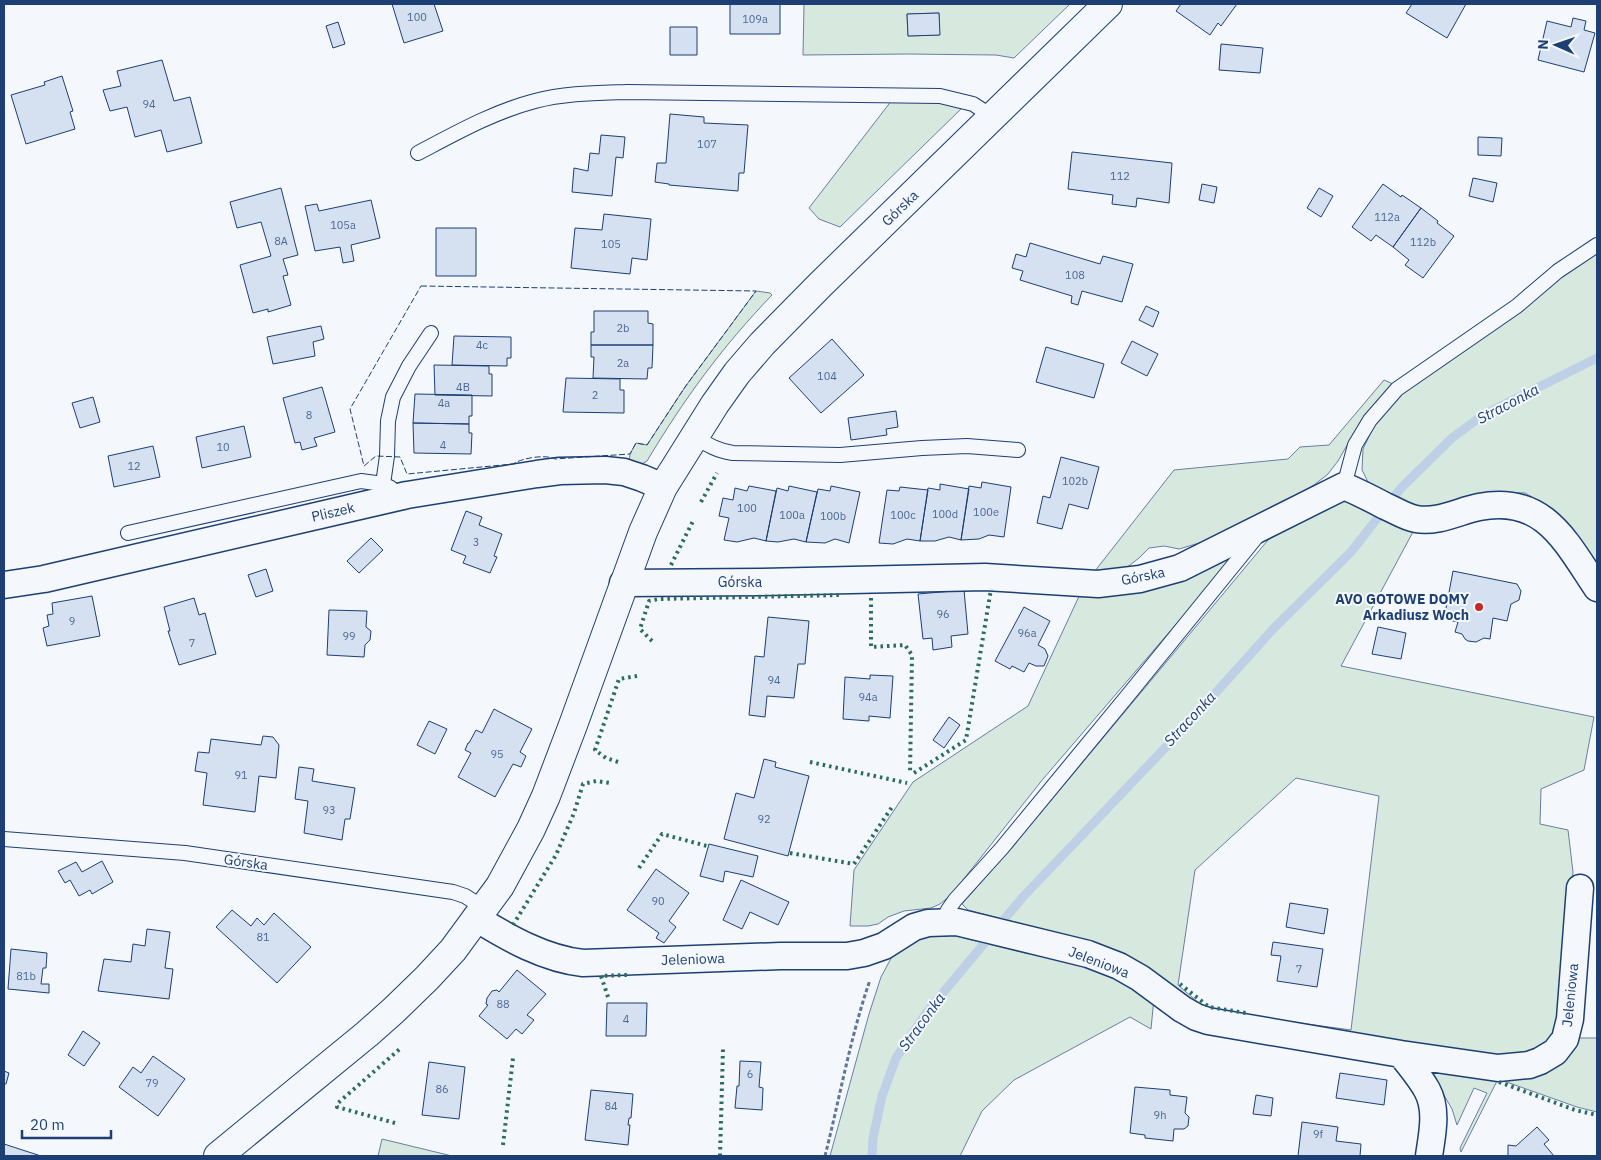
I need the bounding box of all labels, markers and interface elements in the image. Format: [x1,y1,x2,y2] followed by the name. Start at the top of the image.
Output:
[407,10,427,24] house number: 100
[742,12,768,26] house number: 109a
[1531,20,1581,70] north arrow
[1534,39,1552,50] text: N
[142,97,156,111] house number: 94
[697,137,717,151] house number: 107
[1110,169,1130,183] house number: 112
[878,186,923,230] street label: Górska
[1374,210,1400,224] house number: 112a
[330,218,356,232] house number: 105a
[274,234,288,248] house number: 8A
[1410,235,1436,249] house number: 112b
[601,237,621,251] house number: 105
[1065,268,1085,282] house number: 108
[617,321,629,335] house number: 2b
[476,338,489,352] house number: 4c
[617,356,629,370] house number: 2a
[817,369,837,383] house number: 104
[1473,379,1542,428] water label: Straconka
[456,380,470,394] house number: 4B
[592,388,598,402] house number: 2
[438,396,450,410] house number: 4a
[306,408,312,422] house number: 8
[440,438,447,452] house number: 4
[216,440,230,454] house number: 10
[127,459,141,473] house number: 12
[1062,474,1088,488] house number: 102b
[310,498,357,526] street label: Pliszek
[737,501,757,515] house number: 100
[973,505,999,519] house number: 100e
[932,507,958,521] house number: 100d
[779,508,805,522] house number: 100a
[890,508,916,522] house number: 100c
[820,509,846,523] house number: 100b
[473,535,479,549] house number: 3
[1120,563,1167,589] street label: Górska
[718,573,763,591] street label: Górska
[1335,590,1469,624] place label: AVO GOTOWE DOMY Arkadiusz Woch
[1473,601,1485,613] marker: AVO GOTOWE DOMY Arkadiusz Woch
[936,607,950,621] house number: 96
[69,614,75,628] house number: 9
[1017,626,1037,640] house number: 96a
[342,629,356,643] house number: 99
[189,636,195,650] house number: 7
[767,673,781,687] house number: 94
[1160,687,1220,750] water label: Straconka
[858,690,878,704] house number: 94a
[490,747,504,761] house number: 95
[234,768,248,782] house number: 91
[322,803,336,817] house number: 93
[757,812,771,826] house number: 92
[223,850,270,874] street label: Górska
[651,894,665,908] house number: 90
[256,930,270,944] house number: 81
[1066,942,1132,982] street label: Jeleniowa
[661,949,726,969] street label: Jeleniowa
[1296,962,1302,976] house number: 7
[1558,962,1582,1028] street label: Jeleniowa
[16,969,36,983] house number: 81b
[894,989,949,1055] water label: Straconka
[496,997,510,1011] house number: 88
[623,1012,630,1026] house number: 4
[747,1067,753,1081] house number: 6
[145,1076,159,1090] house number: 79
[435,1082,449,1096] house number: 86
[604,1099,618,1113] house number: 84
[22,1108,111,1140] scale bar
[1154,1108,1166,1122] house number: 9h
[30,1115,65,1134] text: 20 m
[1313,1127,1324,1141] house number: 9f

